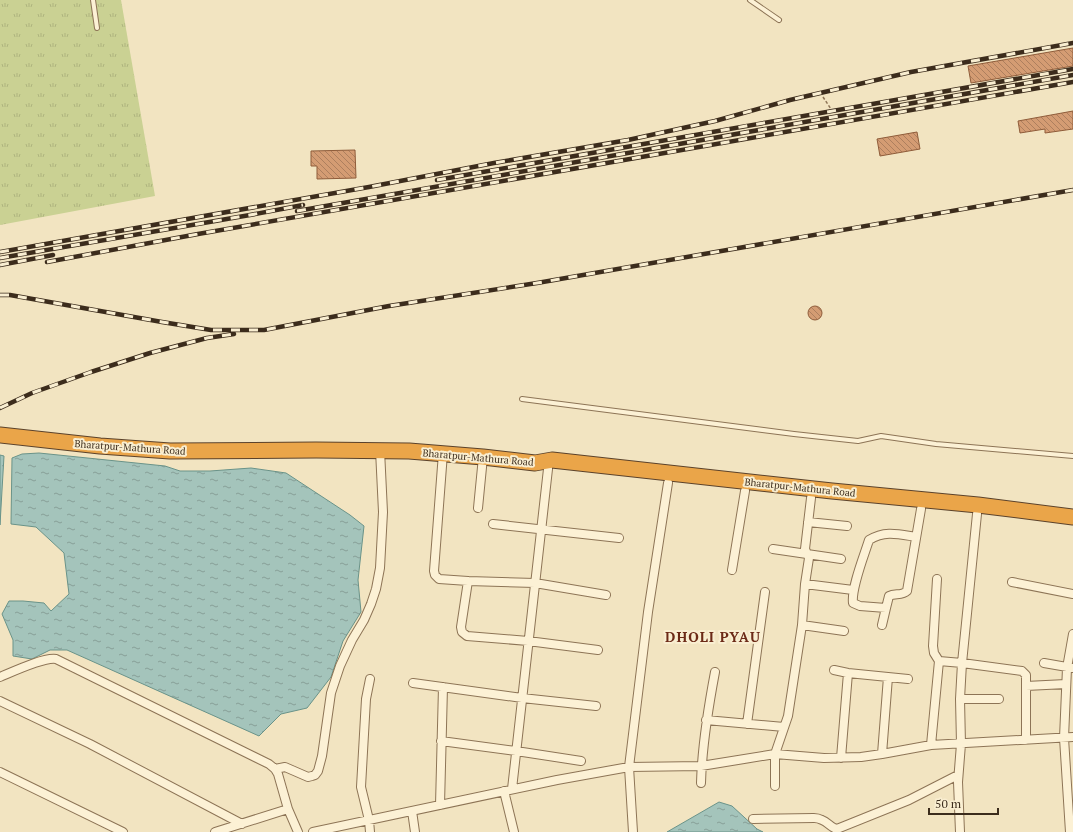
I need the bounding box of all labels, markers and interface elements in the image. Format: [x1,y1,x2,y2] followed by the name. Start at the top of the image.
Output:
[74,437,186,458] street label: Bharatpur-Mathura Road
[422,446,534,469] street label: Bharatpur-Mathura Road
[744,475,856,500] street label: Bharatpur-Mathura Road
[665,627,761,646] district label: DHOLI PYAU
[929,790,998,816] scale bar
[935,796,962,811] text: 50 m

